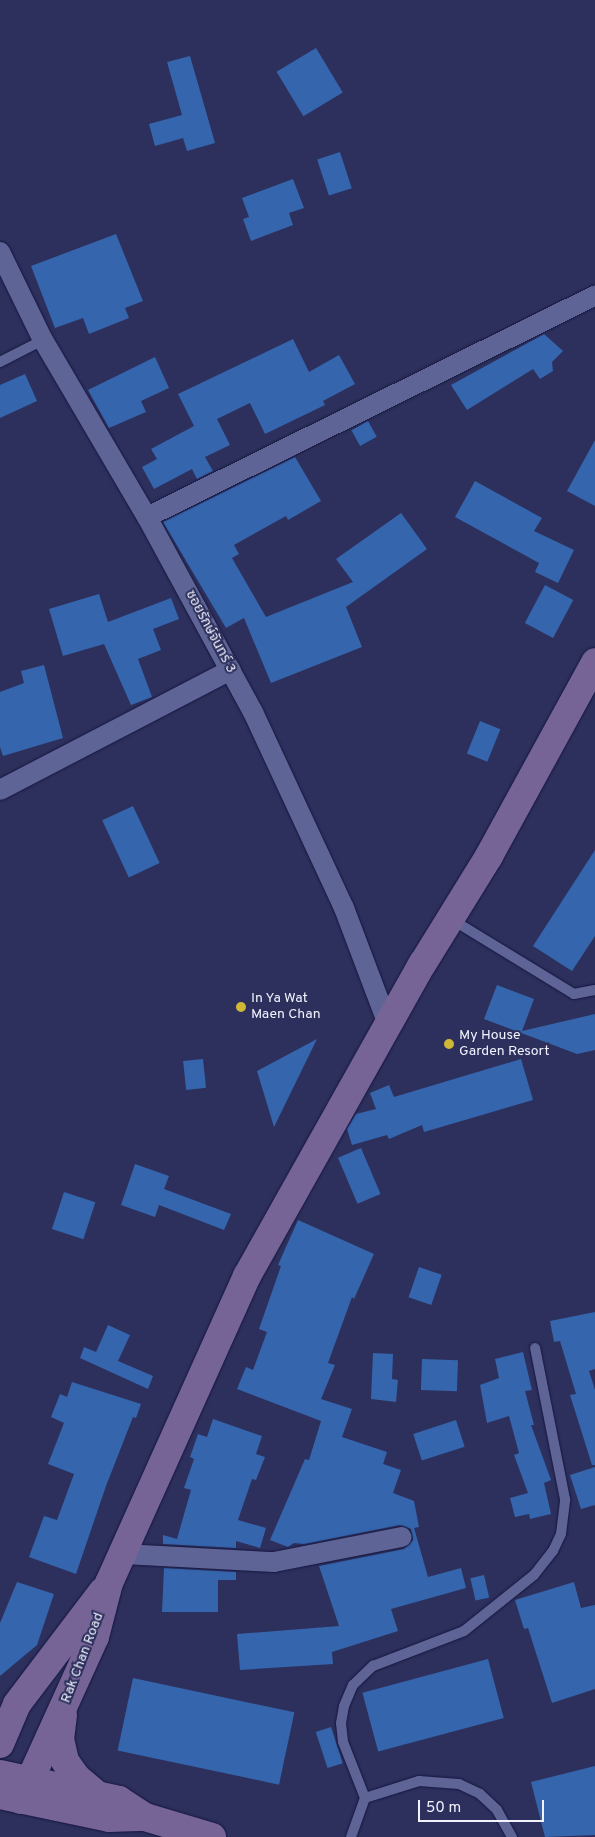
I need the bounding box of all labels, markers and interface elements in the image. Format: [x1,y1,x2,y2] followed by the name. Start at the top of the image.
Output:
[181,588,239,676] street label: ซอยรักษ์จันทร์ 3
[251,991,321,1024] place label: In Ya Wat Maen Chan
[235,1001,247,1013] marker: In Ya Wat Maen Chan
[459,1028,549,1060] place label: My House Garden Resort
[443,1038,455,1050] marker: My House Garden Resort
[58,1610,108,1706] street label: Rak Chan Road
[420,1790,546,1822] scale bar
[426,1799,461,1818] text: 50 m

